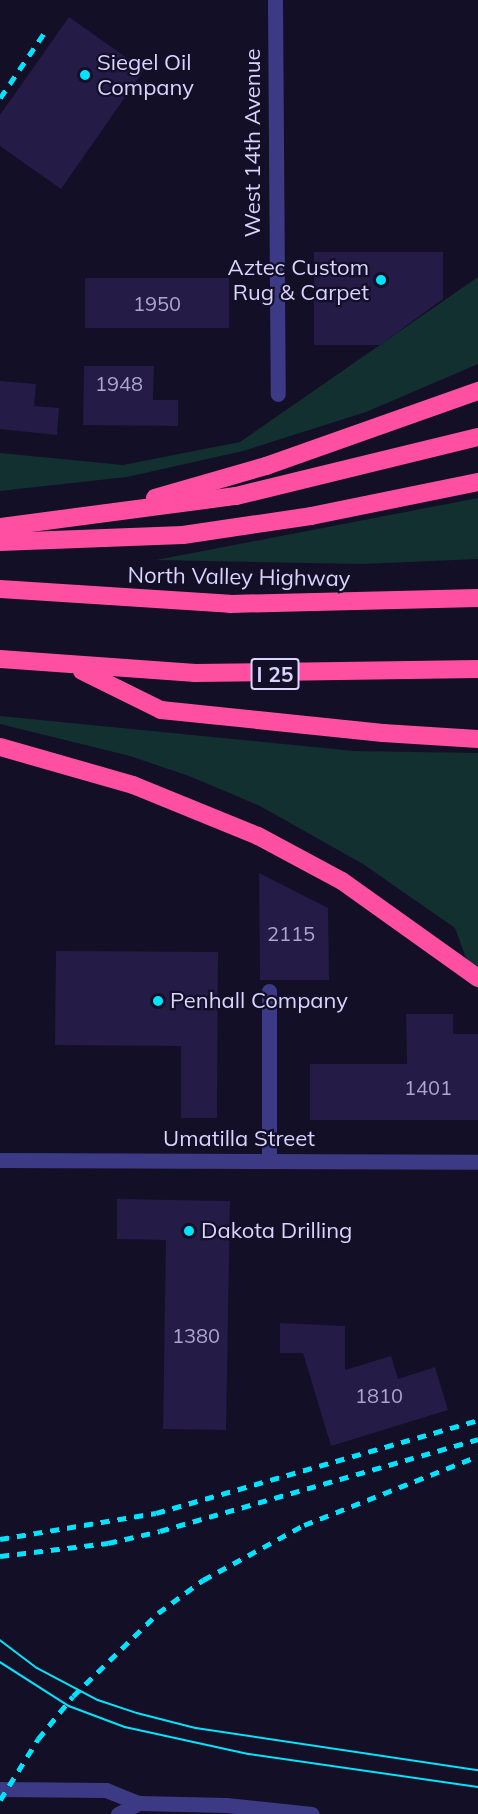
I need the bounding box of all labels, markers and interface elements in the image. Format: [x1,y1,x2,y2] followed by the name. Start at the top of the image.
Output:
[97,49,194,100] place label: Siegel Oil Company
[240,49,266,237] street label: West 14th Avenue
[78,68,92,82] marker: Siegel Oil Company
[227,254,369,306] place label: Aztec Custom Rug & Carpet
[374,273,388,287] marker: Aztec Custom Rug & Carpet
[133,291,181,315] house number: 1950
[95,371,143,395] house number: 1948
[127,562,351,592] street label: North Valley Highway
[250,656,300,692] road number: I 25
[267,921,315,945] house number: 2115
[170,988,348,1014] place label: Penhall Company
[151,994,165,1008] marker: Penhall Company
[404,1075,452,1099] house number: 1401
[163,1126,315,1152] street label: Umatilla Street
[201,1218,352,1244] place label: Dakota Drilling
[182,1224,196,1238] marker: Dakota Drilling
[172,1323,220,1347] house number: 1380
[355,1383,403,1407] house number: 1810

